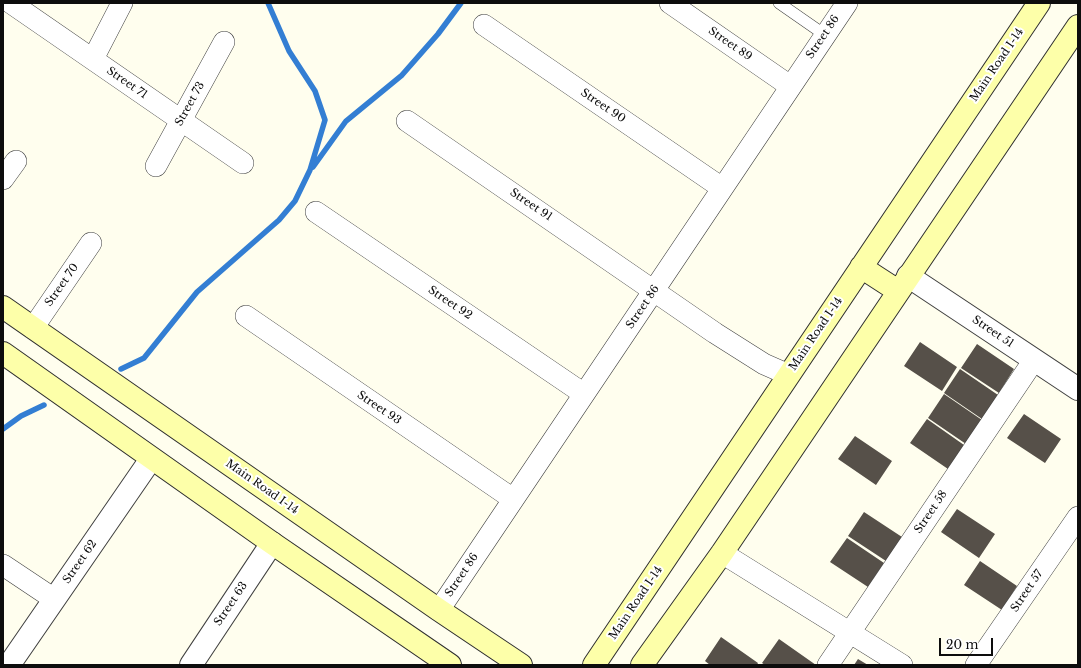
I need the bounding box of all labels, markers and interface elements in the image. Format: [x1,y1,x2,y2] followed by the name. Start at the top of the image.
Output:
[804,13,842,61] street label: Street 86
[706,24,754,64] street label: Street 89
[968,26,1026,104] street label: Main Road I-14
[104,64,150,102] street label: Street 71
[172,80,208,128] street label: Street 73
[578,86,628,126] street label: Street 90
[507,186,555,224] street label: Street 91
[42,261,82,309] street label: Street 70
[624,283,662,331] street label: Street 86
[426,284,474,322] street label: Street 92
[787,295,845,373] street label: Main Road I-14
[970,313,1016,351] street label: Street 51
[355,389,403,427] street label: Street 93
[223,457,301,517] street label: Main Road I-14
[912,488,950,536] street label: Street 58
[60,538,100,586] street label: Street 62
[443,551,481,599] street label: Street 86
[607,564,665,642] street label: Main Road I-14
[1008,567,1046,615] street label: Street 57
[212,580,250,628] street label: Street 63
[941,630,995,656] scale bar
[946,637,978,652] text: 20 m

